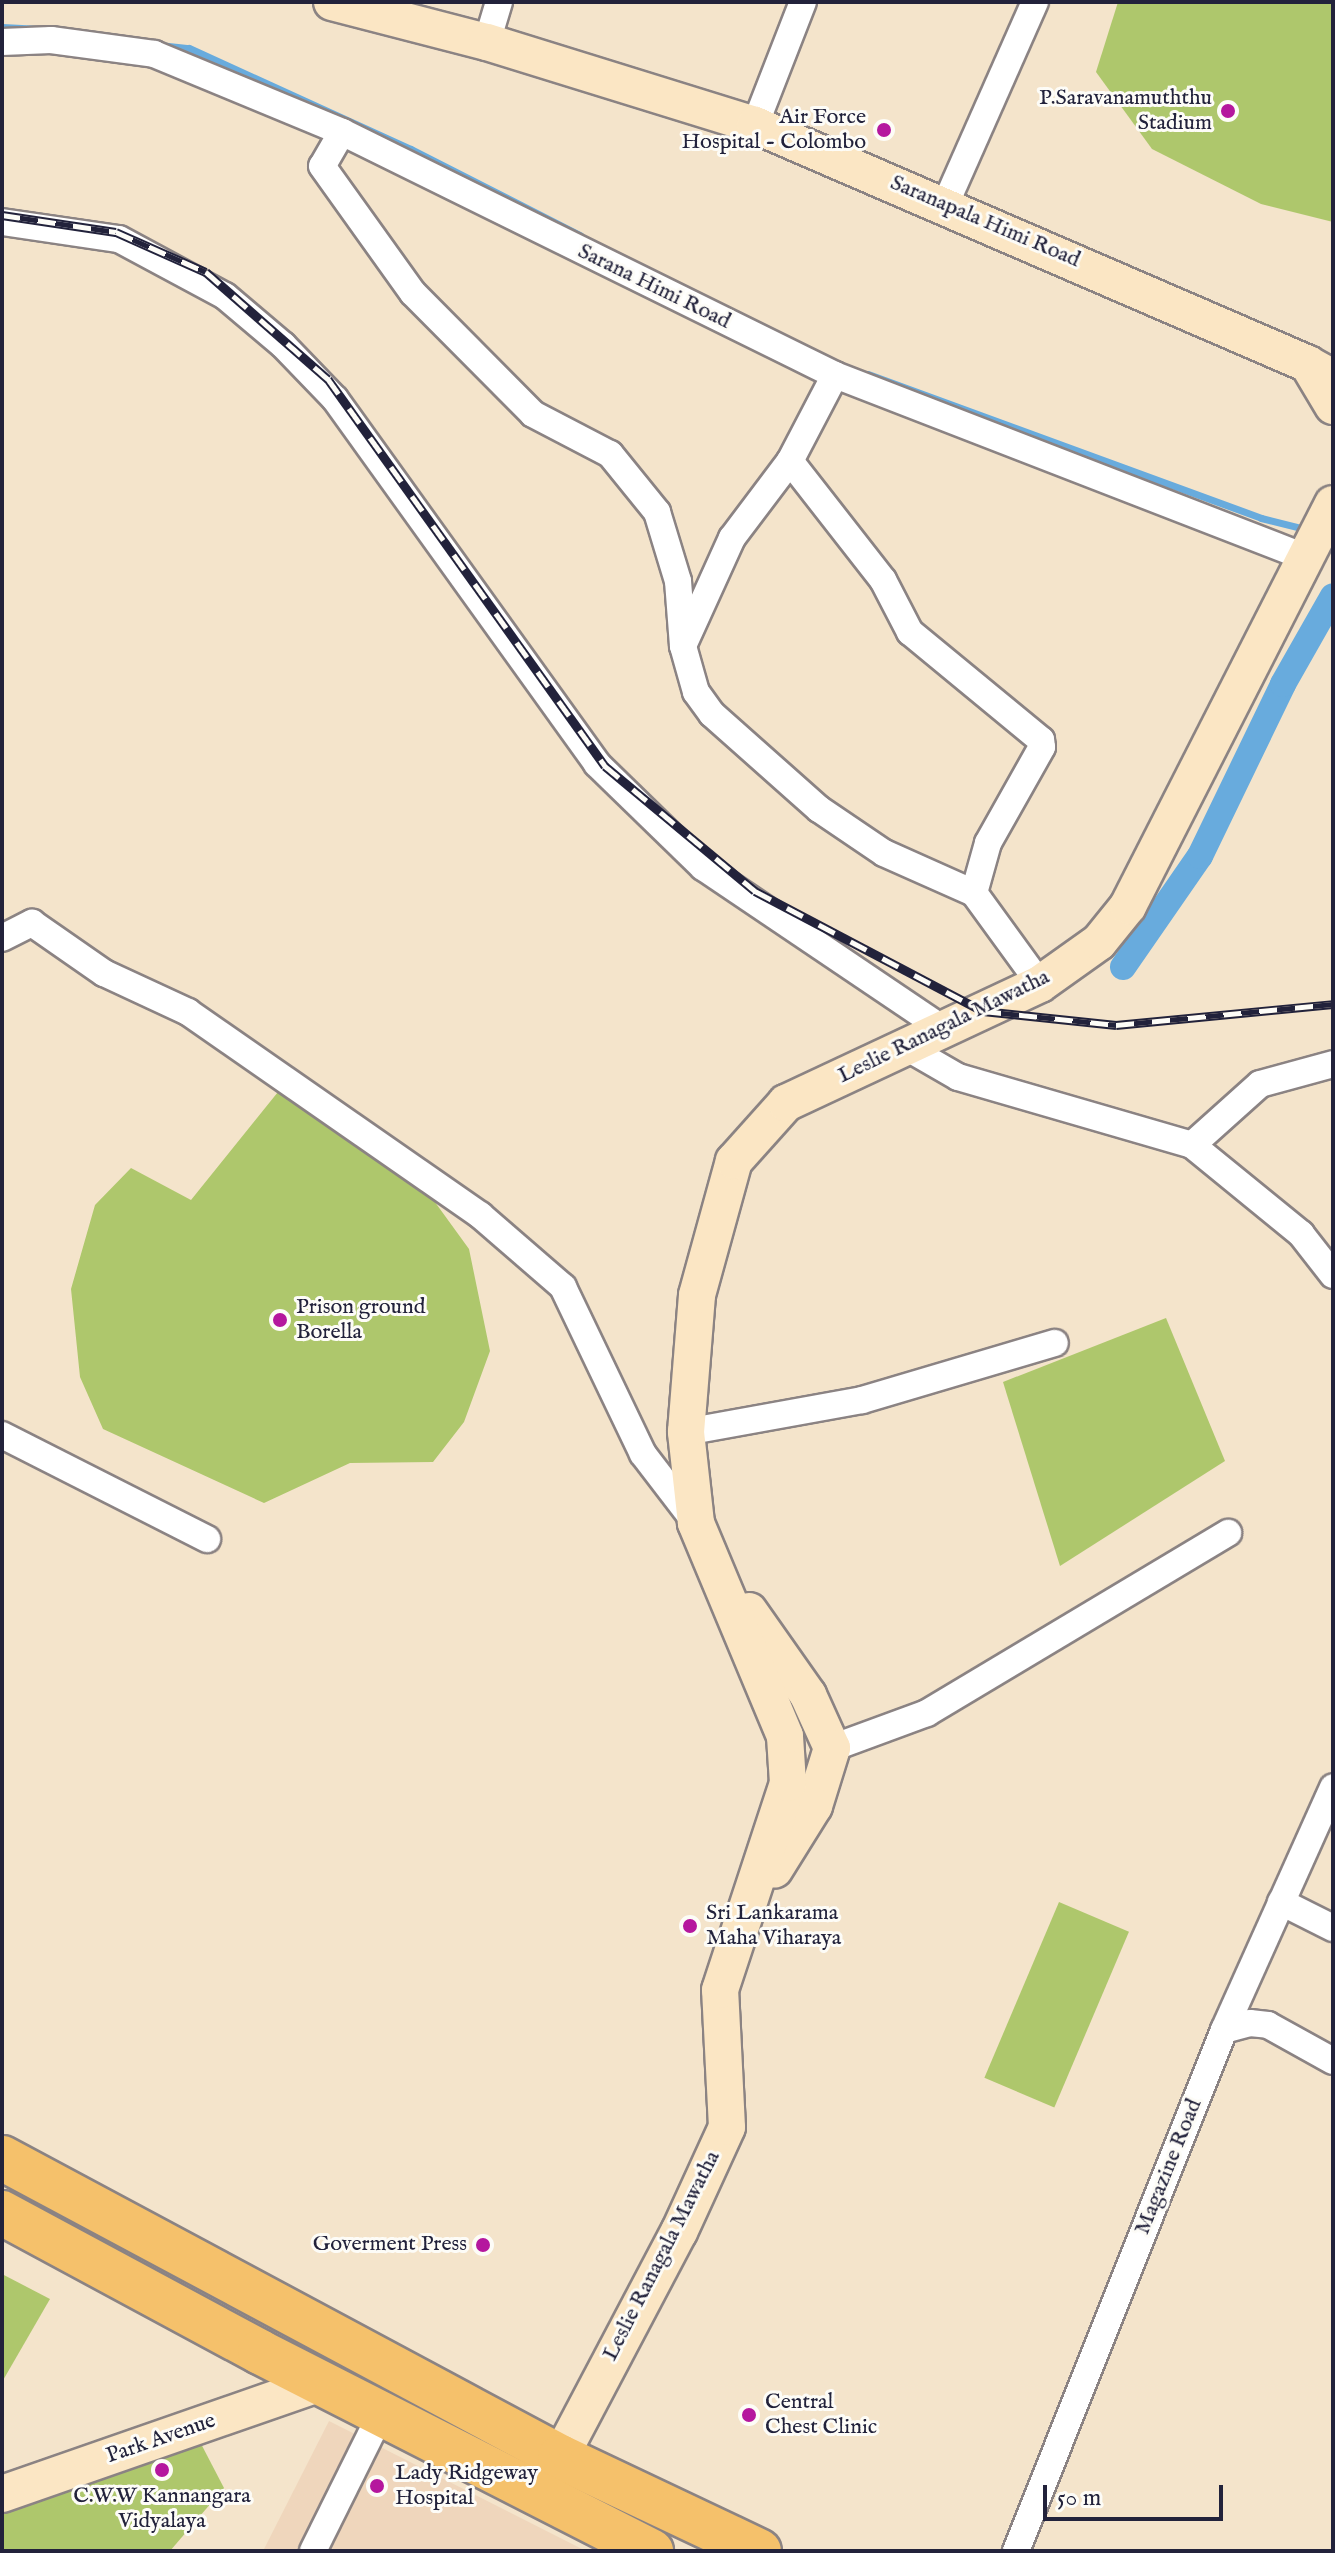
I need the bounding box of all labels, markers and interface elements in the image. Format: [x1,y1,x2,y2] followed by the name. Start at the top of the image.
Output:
[1039,85,1212,136] place label: P.Saravanamuththu Stadium
[1219,102,1237,120] marker: P.Saravanamuththu Stadium
[682,104,866,156] place label: Air Force Hospital - Colombo
[873,119,895,141] marker: Air Force Hospital - Colombo
[886,170,1084,274] street label: Saranapala Himi Road
[573,239,735,335] street label: Sarana Himi Road
[834,964,1054,1090] street label: Leslie Ranagala Mawatha
[296,1294,425,1346] place label: Prison ground Borella
[271,1311,289,1329] marker: Prison ground Borella
[706,1900,841,1952] place label: Sri Lankarama Maha Viharaya
[681,1917,699,1935] marker: Sri Lankarama Maha Viharaya
[1130,2095,1208,2239] street label: Magazine Road
[598,2147,726,2365] street label: Leslie Ranagala Mawatha
[313,2232,467,2258] place label: Goverment Press
[474,2236,492,2254] marker: Goverment Press
[765,2389,877,2440] place label: Central Chest Clinic
[740,2406,758,2424] marker: Central Chest Clinic
[103,2408,219,2470] street label: Park Avenue
[395,2460,538,2512] place label: Lady Ridgeway Hospital
[153,2461,171,2479] marker: C.W.W Kannangara Vidyalaya
[1047,2469,1227,2519] scale bar
[366,2475,388,2497] marker: Lady Ridgeway Hospital
[73,2483,251,2534] place label: C.W.W Kannangara Vidyalaya
[1057,2483,1101,2514] text: 50 m

